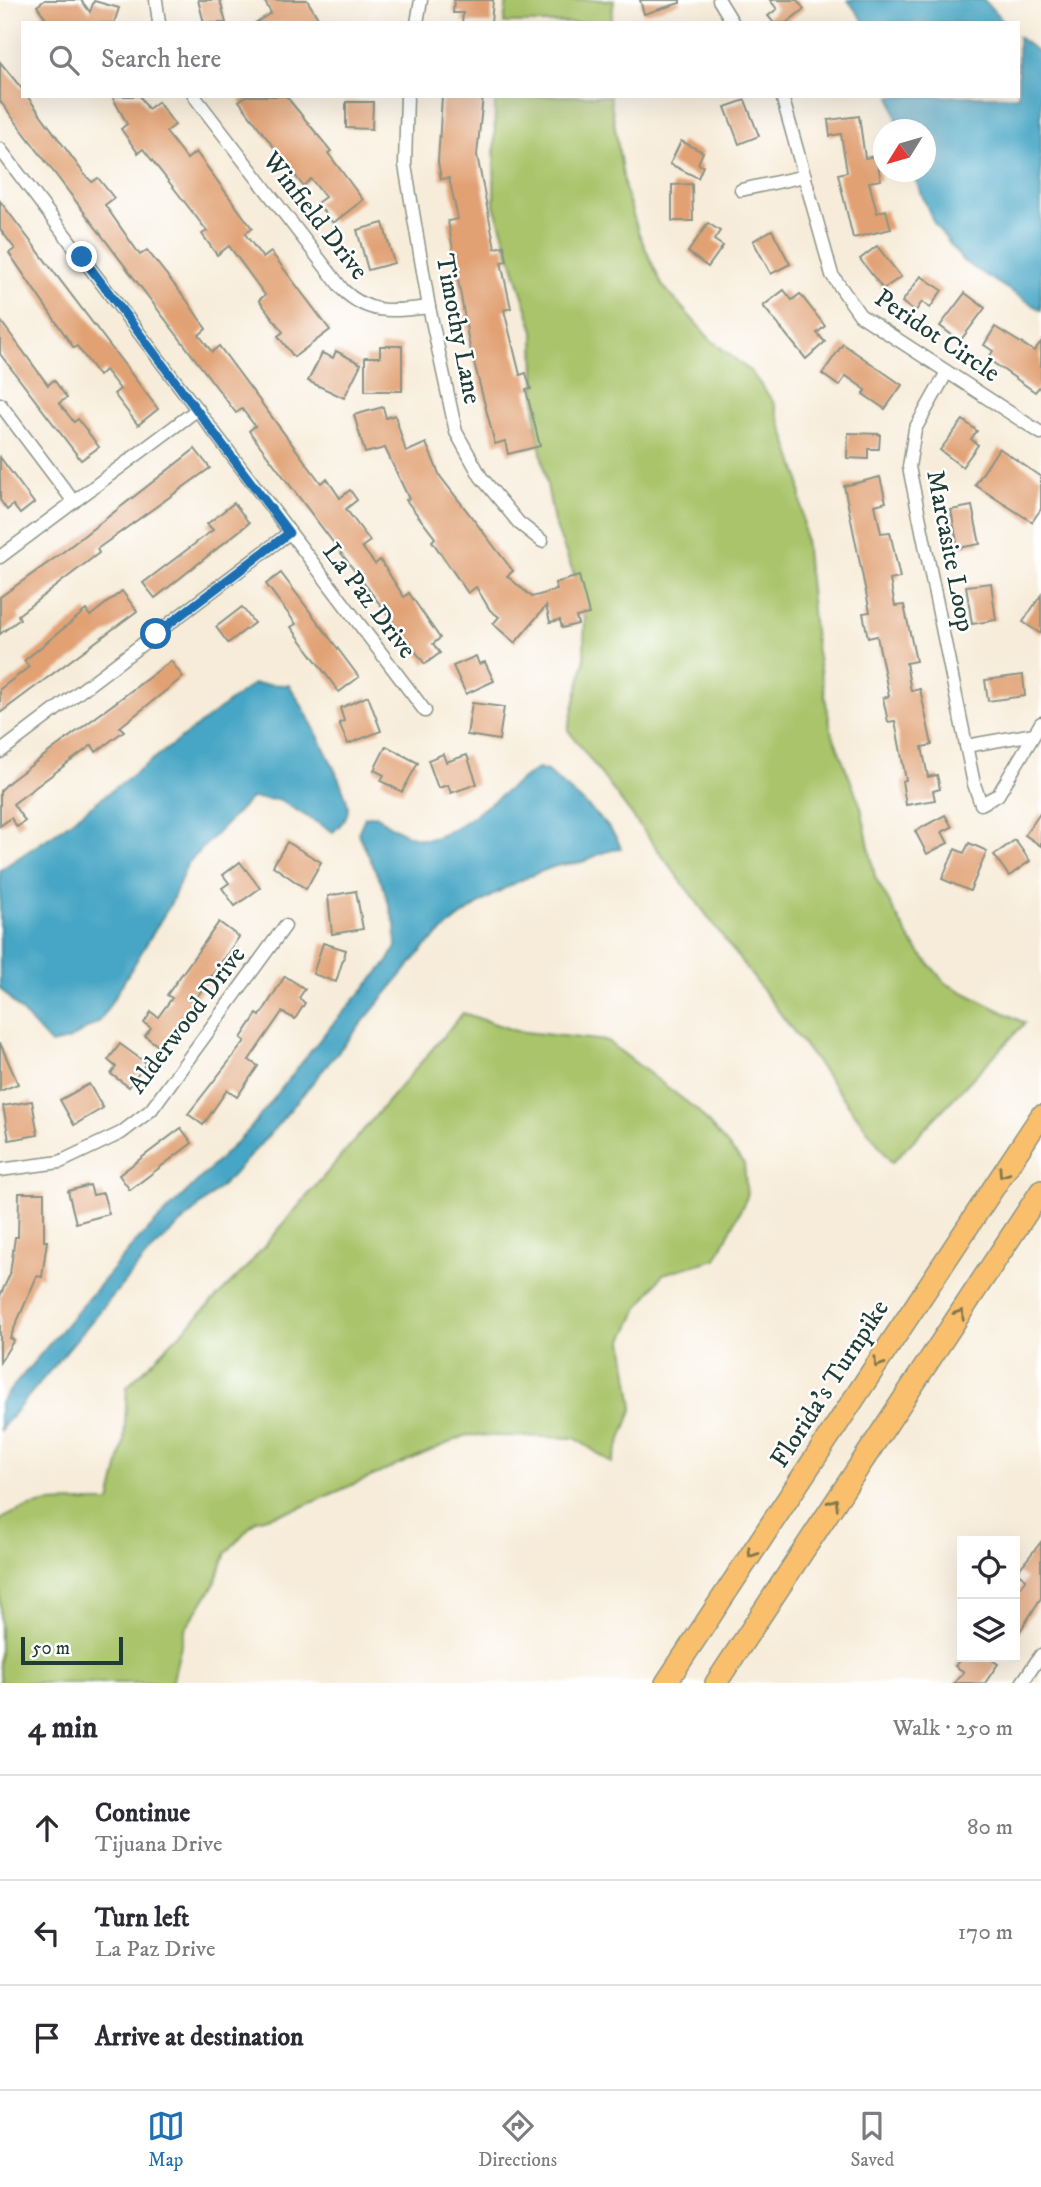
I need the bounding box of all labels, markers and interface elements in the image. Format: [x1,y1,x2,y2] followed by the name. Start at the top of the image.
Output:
[21,21,1020,98] search box
[45,41,83,79] icon: search
[101,43,221,76] text: Search here
[873,119,936,182] north arrow
[254,144,375,287] street label: Winfield Drive
[66,241,97,272] route end
[427,251,489,407] street label: Timothy Lane
[868,282,1006,390] street label: Peridot Circle
[918,468,982,634] street label: Marcasite Loop
[315,537,423,665] street label: La Paz Drive
[140,618,171,649] route start
[121,940,253,1100] street label: Alderwood Drive
[999,1165,1011,1178] one-way arrow
[763,1294,897,1474] street label: Florida's Turnpike
[952,1308,965,1321] one-way arrow
[873,1355,886,1368] one-way arrow
[826,1498,839,1511] one-way arrow
[957,1536,1020,1662] map controls
[957,1536,1020,1599] button: locate
[748,1545,761,1558] one-way arrow
[957,1599,1020,1662] button: layers
[21,1634,122,1666] scale bar
[32,1637,70,1660] text: 50 m
[28,1710,98,1747] text: 4 min
[893,1714,1013,1743] text: Walk · 250 m
[95,1797,190,1830] text: Continue
[28,1809,66,1847] icon: ahead
[967,1813,1013,1842] text: 80 m
[95,1830,223,1859] text: Tijuana Drive
[95,1902,189,1935] text: Turn left
[28,1914,66,1952] icon: left
[958,1918,1013,1947] text: 170 m
[95,1935,216,1964] text: La Paz Drive
[28,2019,66,2057] icon: arrive
[95,2021,304,2054] text: Arrive at destination
[147,2107,185,2172] tab: Map
[478,2107,557,2172] tab: Directions
[851,2107,894,2172] tab: Saved

